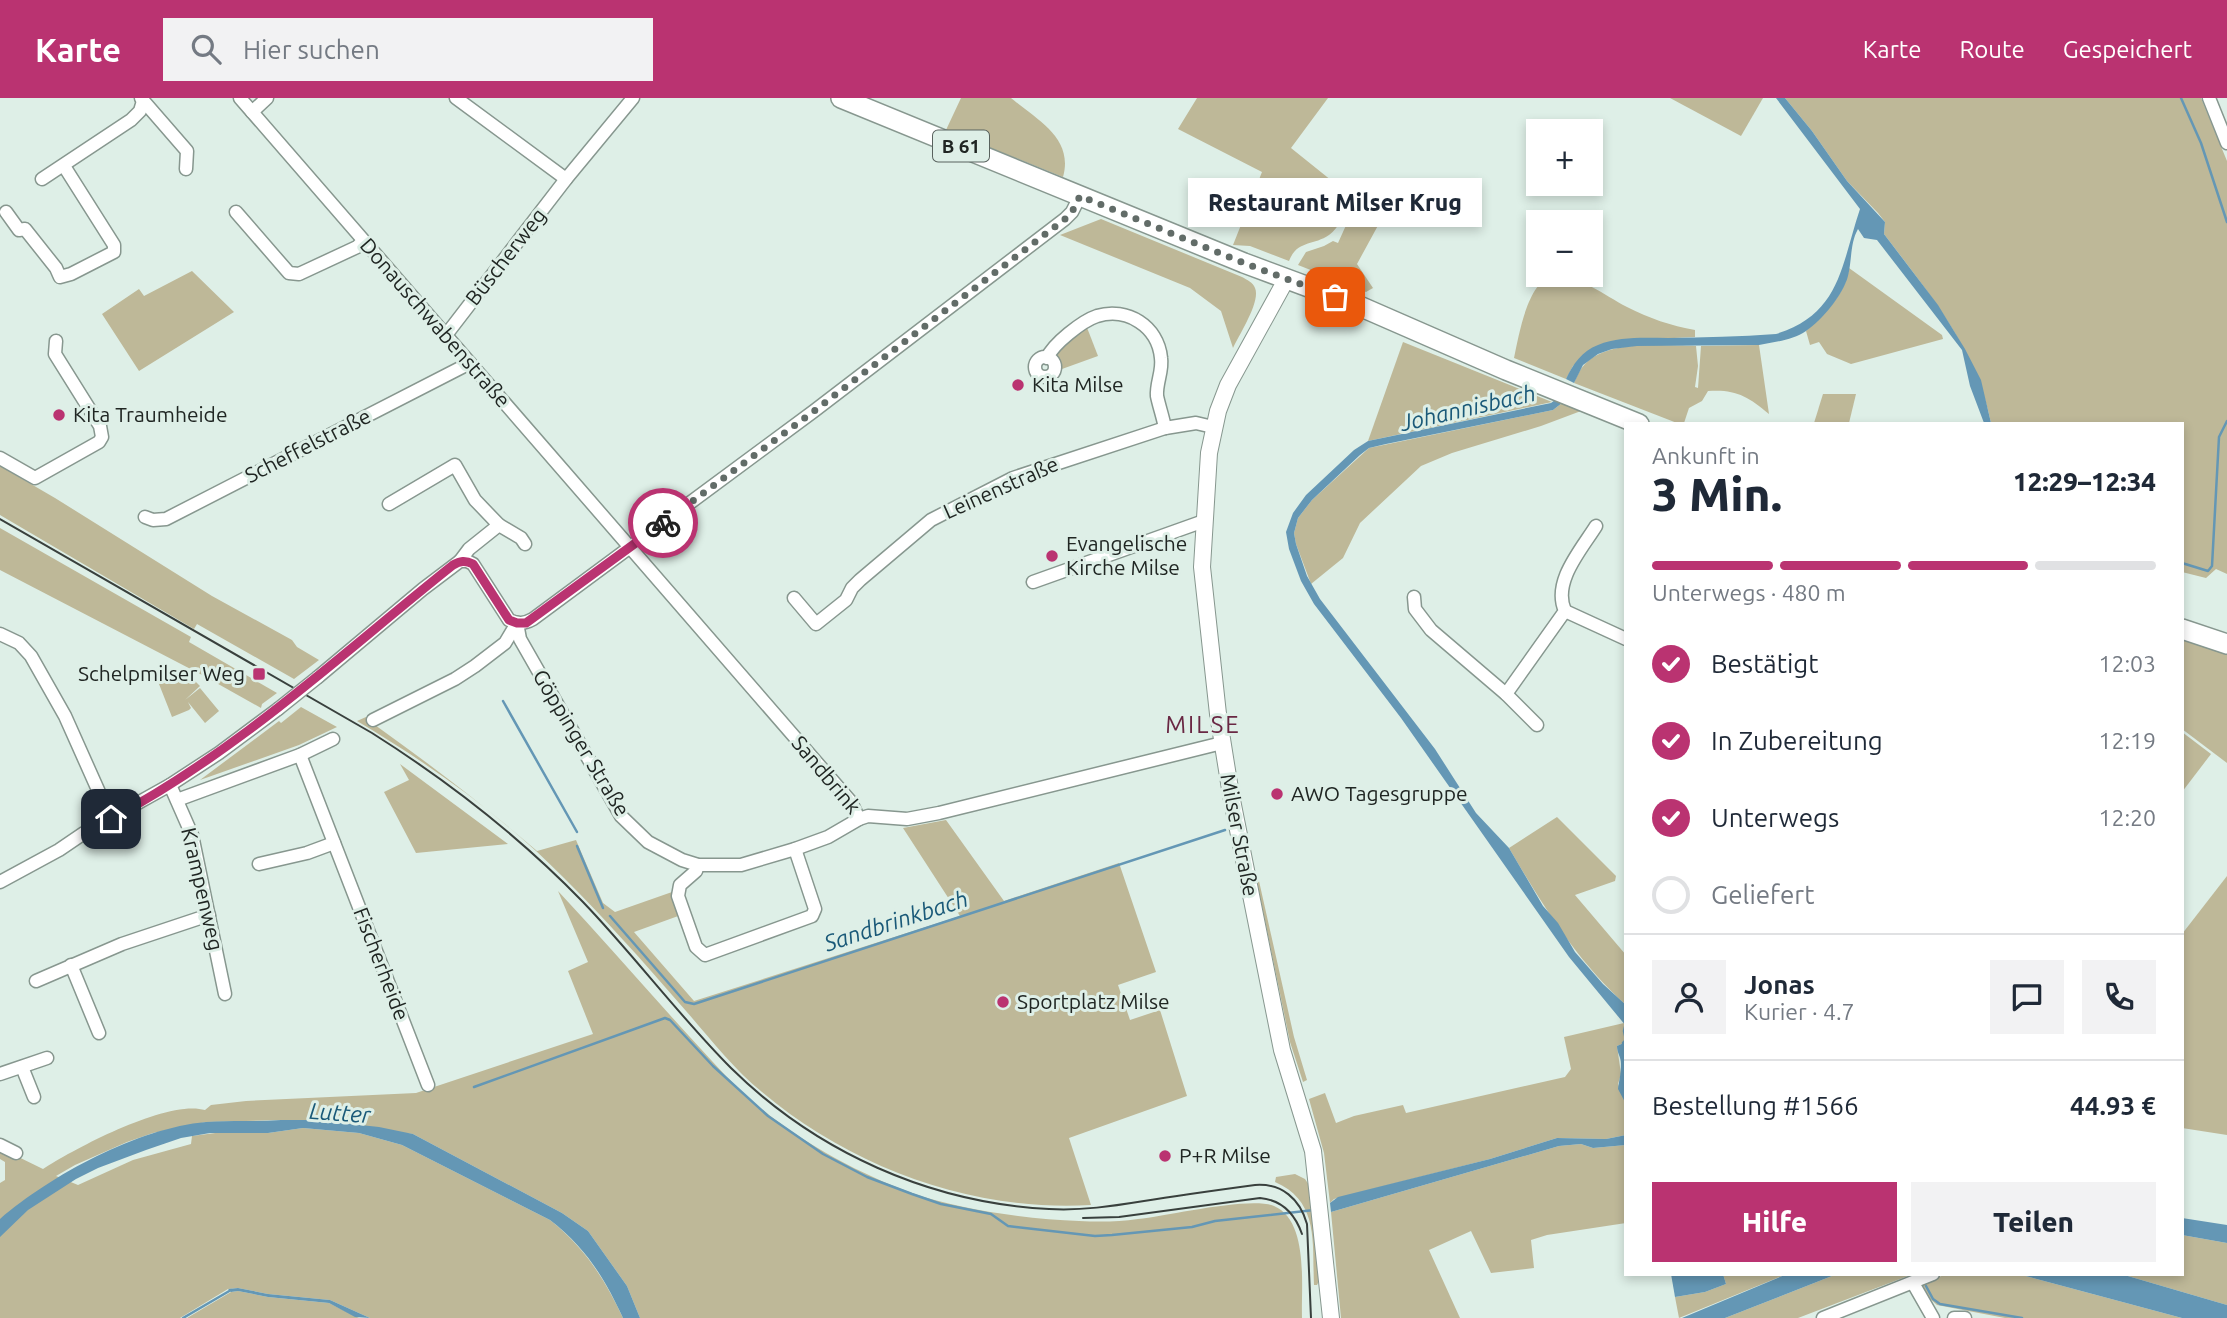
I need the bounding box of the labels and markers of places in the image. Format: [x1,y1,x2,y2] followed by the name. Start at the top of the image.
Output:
[1188,178,1482,227] callout: Restaurant Milser Krug
[1305,267,1365,327] pin
[1032,372,1124,396] place label: Kita Milse
[1010,377,1026,393] marker: Kita Milse
[73,402,228,426] place label: Kita Traumheide
[51,407,67,423] marker: Kita Traumheide
[1066,531,1187,579] place label: Evangelische Kirche Milse
[1044,548,1060,564] marker: Evangelische Kirche Milse
[78,661,245,685] place label: Schelpmilser Weg
[251,666,267,682] marker: Schelpmilser Weg
[1291,781,1468,805] place label: AWO Tagesgruppe
[1269,786,1285,802] marker: AWO Tagesgruppe
[81,789,141,849] pin
[1017,989,1170,1013] place label: Sportplatz Milse
[995,994,1011,1010] marker: Sportplatz Milse
[1179,1143,1271,1167] place label: P+R Milse
[1157,1148,1173,1164] marker: P+R Milse

